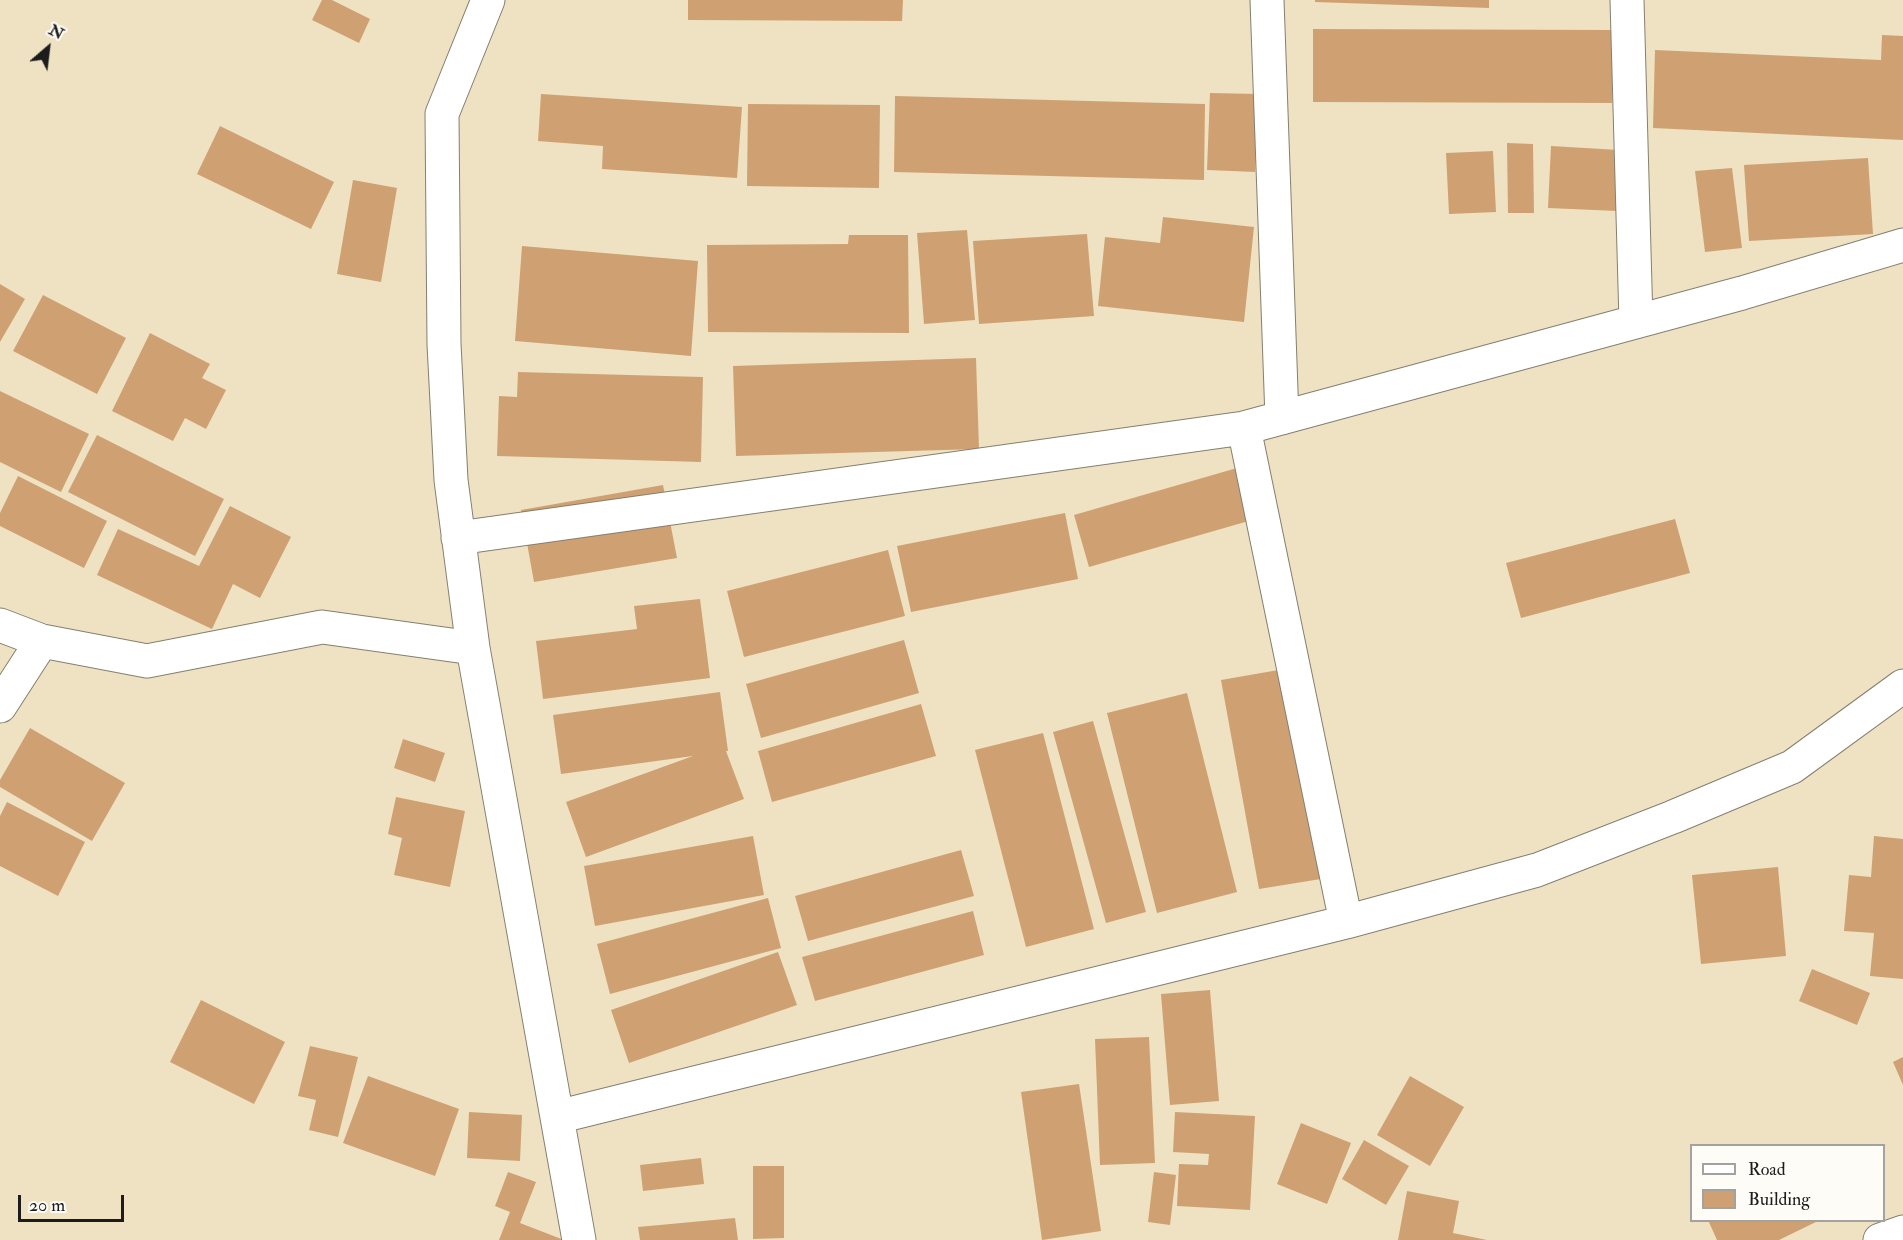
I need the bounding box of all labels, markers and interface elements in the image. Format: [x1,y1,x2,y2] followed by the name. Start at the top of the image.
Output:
[18,18,78,78] north arrow
[45,20,67,44] text: N
[1690,1144,1885,1222] legend
[1748,1158,1786,1181] text: Road
[21,1183,128,1221] scale bar
[1748,1188,1810,1211] text: Building
[29,1194,65,1217] text: 20 m

